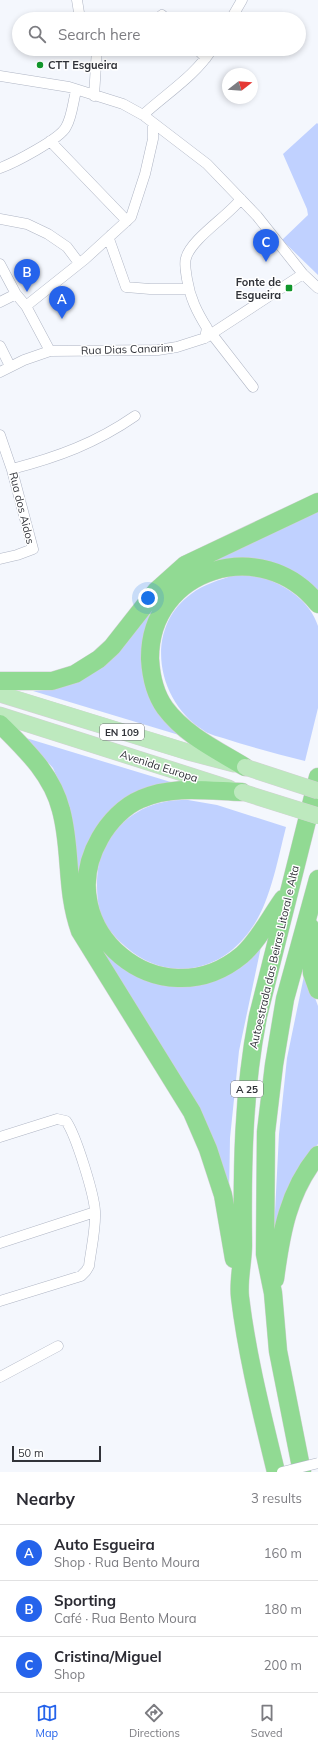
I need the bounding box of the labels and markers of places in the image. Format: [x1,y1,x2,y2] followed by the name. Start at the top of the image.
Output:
[48,58,118,72] place label: CTT Esgueira
[35,60,45,70] marker: CTT Esgueira
[253,229,279,262] pin: C
[14,259,40,292] pin: B
[236,275,281,302] place label: Fonte de Esgueira
[284,283,294,293] marker: Fonte de Esgueira
[49,286,75,319] pin: A

